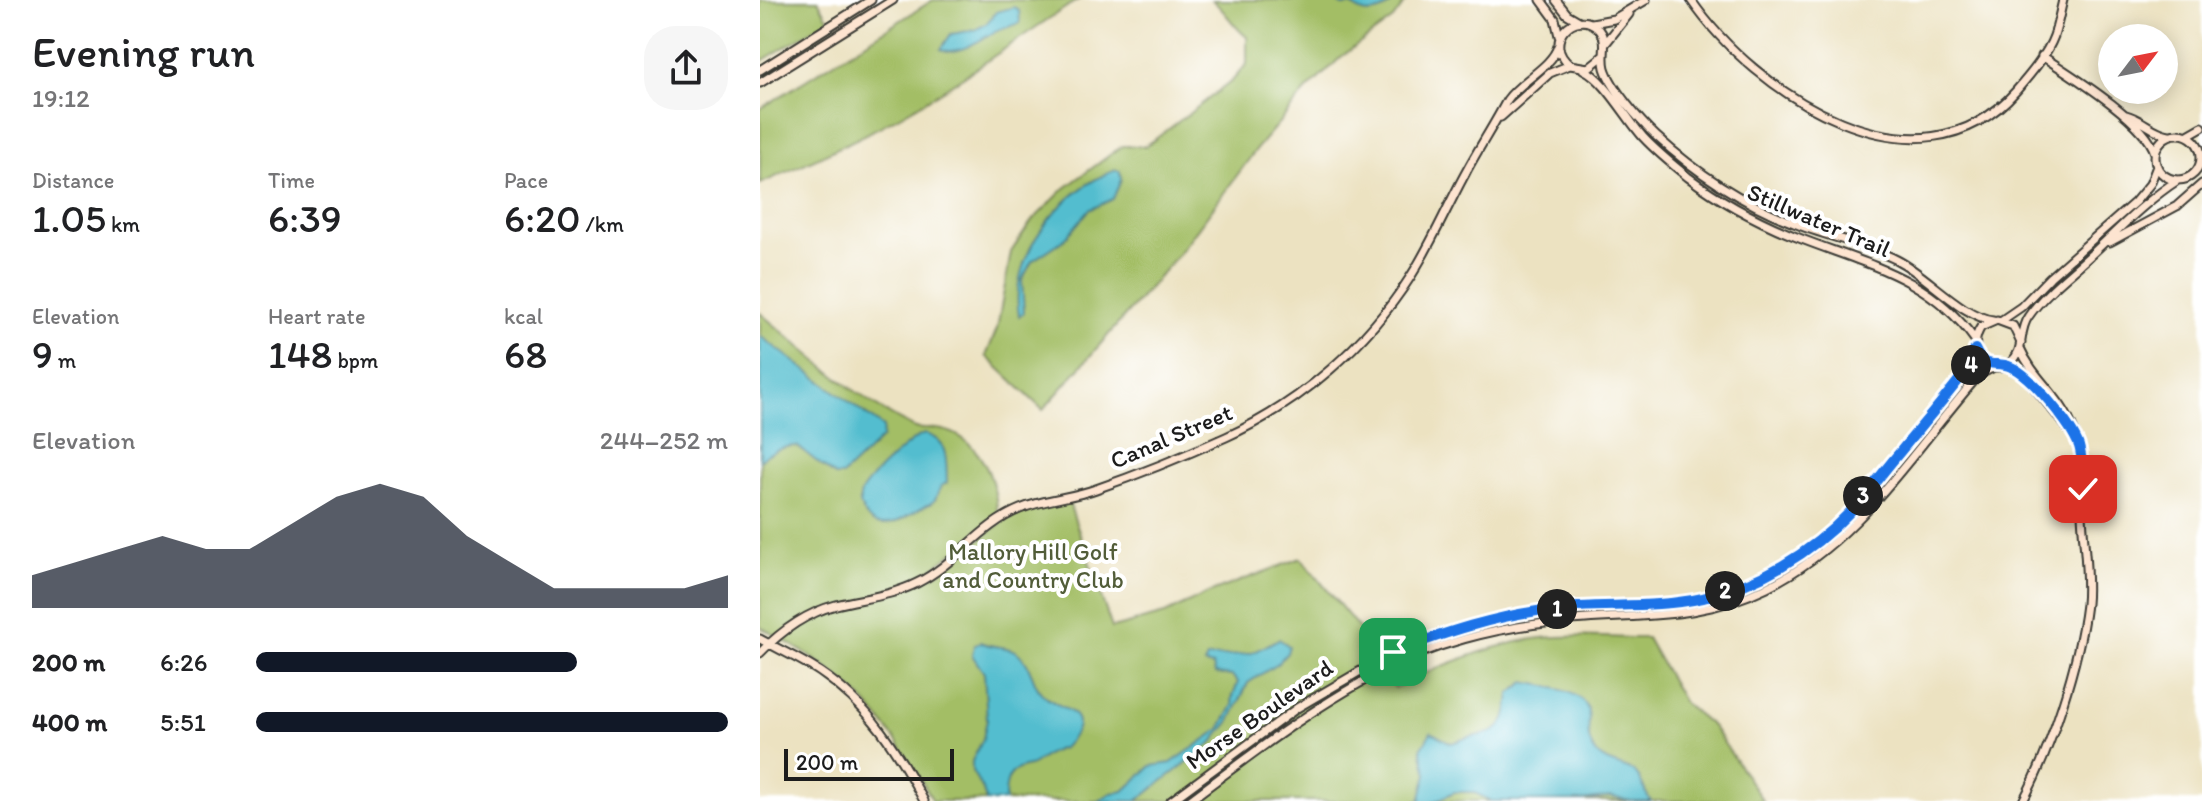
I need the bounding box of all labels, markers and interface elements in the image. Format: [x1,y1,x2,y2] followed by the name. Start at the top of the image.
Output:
[2098,24,2178,104] north arrow
[2098,24,2178,104] map controls
[32,25,255,78] text: Evening run
[644,26,728,110] button: share
[32,82,90,114] text: 19:12
[32,167,114,194] text: Distance
[268,167,315,194] text: Time
[504,167,548,194] text: Pace
[1743,177,1895,263] street label: Stillwater Trail
[32,194,106,242] text: 1.05
[268,194,342,242] text: 6:39
[504,194,581,242] text: 6:20
[106,211,140,238] text: km
[581,211,624,238] text: /km
[32,303,119,330] text: Elevation
[268,303,365,330] text: Heart rate
[504,303,543,330] text: kcal
[32,330,53,378] text: 9
[268,330,333,378] text: 148
[504,330,547,378] text: 68
[1951,345,1991,385] pin: 4
[53,347,76,374] text: m
[333,347,378,374] text: bpm
[1964,351,1978,378] text: 4
[1106,397,1236,475] street label: Canal Street
[32,424,135,456] text: Elevation
[600,424,728,456] text: 244–252 m
[2049,455,2117,523] pin
[2061,467,2105,511] icon: check
[1843,476,1883,516] pin: 3
[1857,482,1869,509] text: 3
[942,537,1124,594] park label: Mallory Hill Golf and Country Club
[1705,571,1745,611] pin: 2
[1719,577,1731,604] text: 2
[1537,589,1577,629] pin: 1
[1552,595,1562,622] text: 1
[1359,618,1427,686] pin
[1371,630,1415,674] icon: arrive
[32,646,105,678] text: 200 m
[160,646,208,678] text: 6:26
[1180,653,1338,775] street label: Morse Boulevard
[32,706,107,738] text: 400 m
[160,706,206,738] text: 5:51
[784,745,954,781] scale bar
[796,749,858,776] text: 200 m

